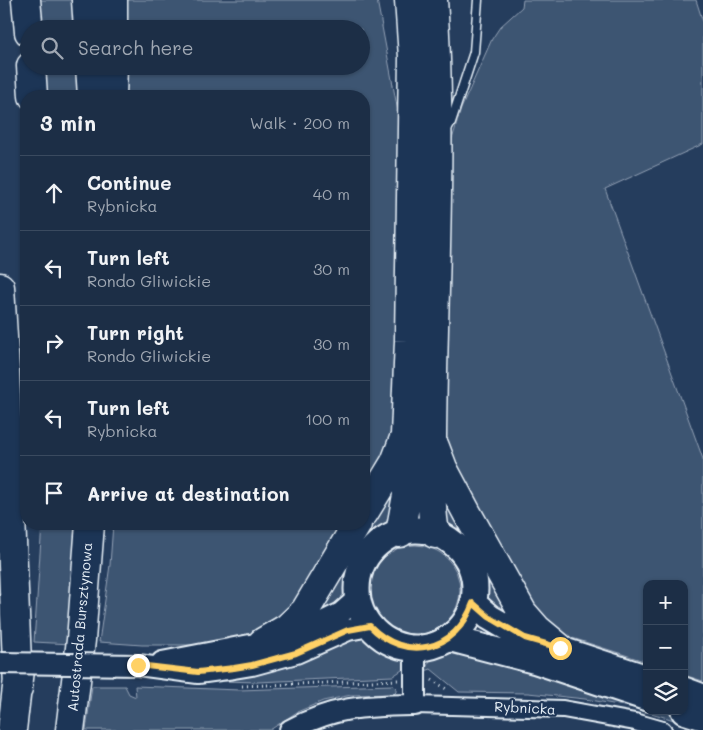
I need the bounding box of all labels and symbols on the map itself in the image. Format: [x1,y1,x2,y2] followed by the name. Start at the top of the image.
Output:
[63,542,96,712] street label: Autostrada Bursztynowa
[549,637,572,660] route start
[127,654,150,677] route end
[494,696,556,719] street label: Rybnicka

